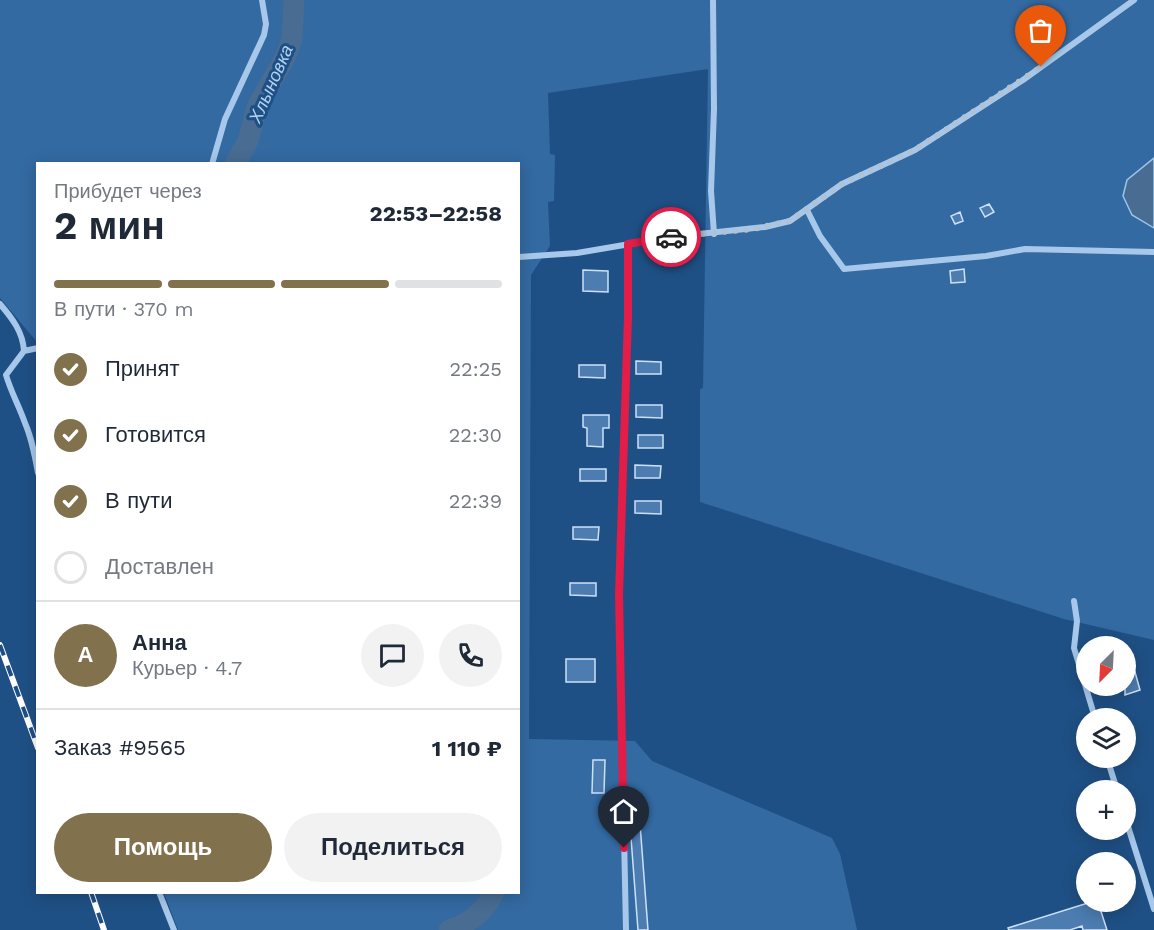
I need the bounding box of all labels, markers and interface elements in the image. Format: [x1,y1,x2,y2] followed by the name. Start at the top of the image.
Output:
[1015,5,1066,67] pin
[1024,14,1057,47] icon: bag
[244,42,297,127] water label: Хлыновка
[54,179,202,203] text: Прибудет через
[370,201,502,226] text: 22:53–22:58
[54,203,165,248] text: 2 мин
[641,207,701,267] courier
[655,221,688,254] icon: car
[54,297,193,321] text: В пути · 370 m
[54,353,87,386] icon: check
[105,356,179,381] text: Принят
[449,357,502,381] text: 22:25
[54,419,87,452] icon: check
[105,422,206,447] text: Готовится
[449,423,502,447] text: 22:30
[54,485,87,518] icon: check
[105,488,172,513] text: В пути
[449,489,502,513] text: 22:39
[105,554,214,579] text: Доставлен
[361,624,424,687] button: chat
[439,624,502,687] button: phone
[132,630,187,655] text: Анна
[1076,636,1136,696] north arrow
[1076,636,1136,912] map controls
[78,642,93,667] text: А
[132,656,242,680] text: Курьер · 4.7
[1076,708,1136,768] button: layers
[54,735,186,760] text: Заказ #9565
[432,736,502,761] text: 1 110 ₽
[1076,780,1136,840] button: +
[598,786,649,848] pin
[607,795,640,828] icon: home
[54,813,272,882] button: Помощь
[284,813,502,882] button: Поделиться
[1076,852,1136,912] button: −

